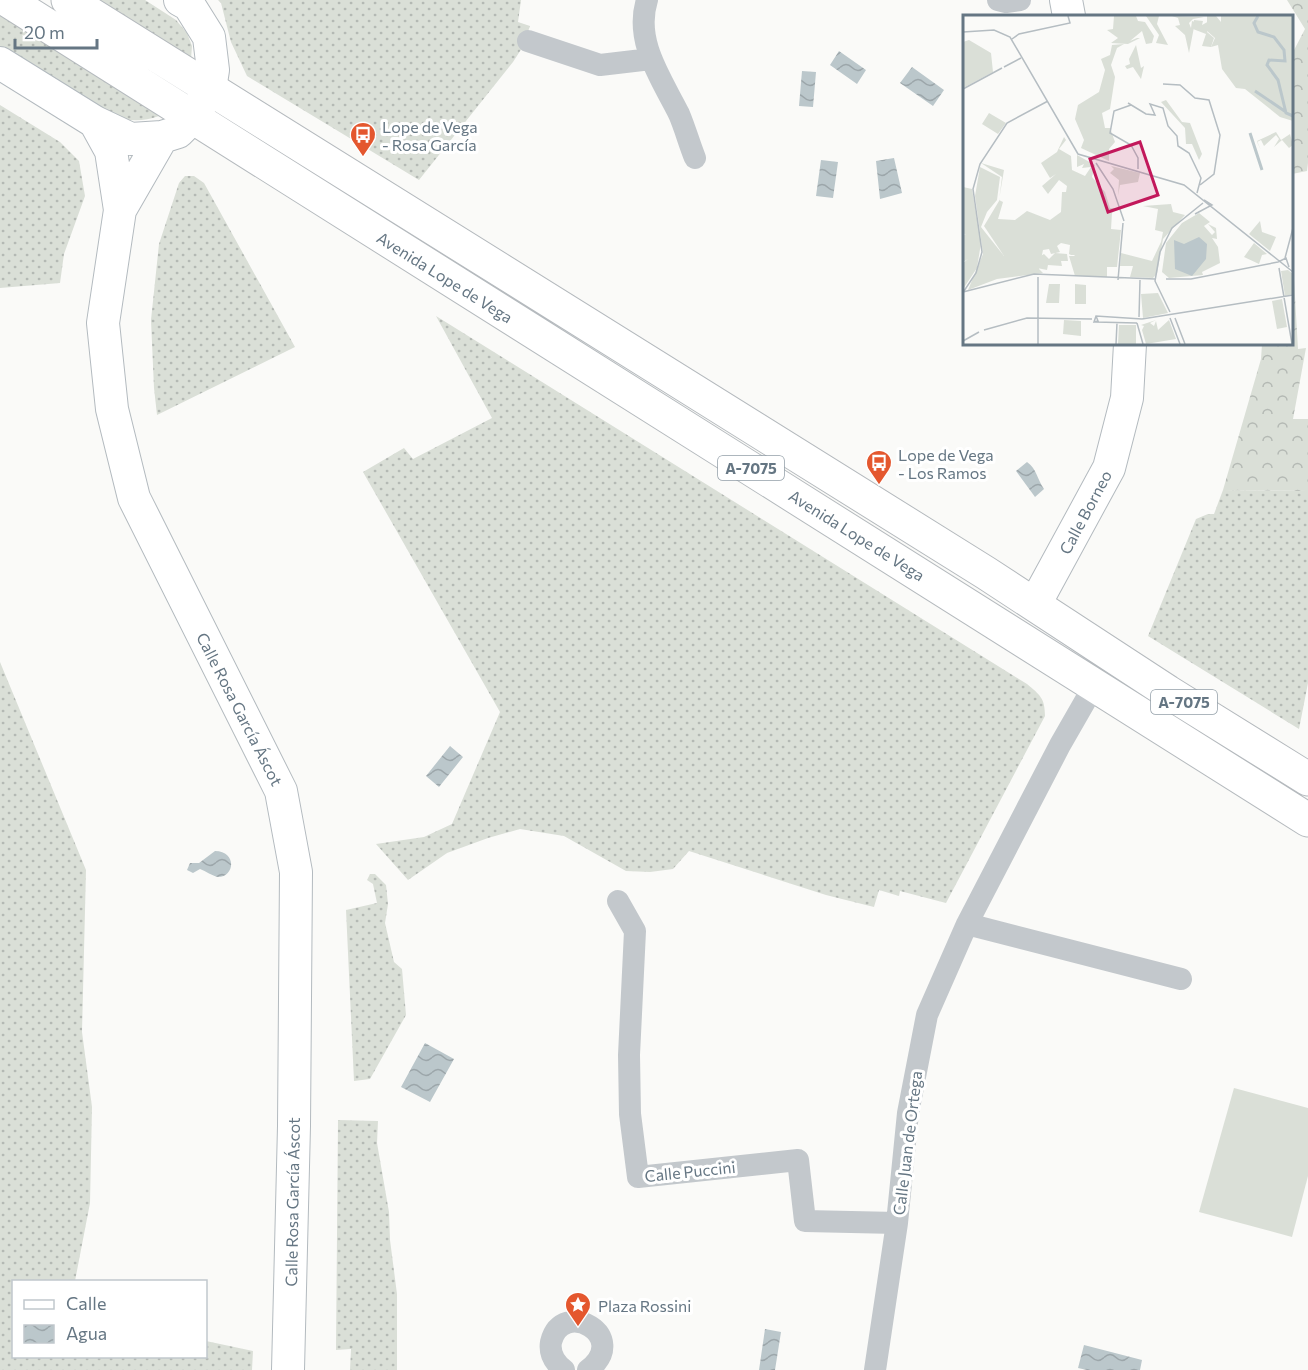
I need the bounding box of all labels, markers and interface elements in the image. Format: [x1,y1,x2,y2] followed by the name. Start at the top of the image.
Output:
[15,12,98,50] scale bar
[963,15,1293,345] inset map
[24,21,65,43] text: 20 m
[382,117,478,154] place label: Lope de Vega - Rosa García
[348,120,378,158] bus stop icon: Lope de Vega - Rosa García
[374,228,516,326] street label: Avenida Lope de Vega
[898,445,994,482] place label: Lope de Vega - Los Ramos
[864,448,894,486] bus stop icon: Lope de Vega - Los Ramos
[718,456,784,480] road number: A-7075
[1055,467,1115,557] street label: Calle Borneo
[786,486,928,584] street label: Avenida Lope de Vega
[193,629,287,789] street label: Calle Rosa García Áscot
[1151,690,1217,714] road number: A-7075
[889,1070,925,1216] street label: Calle Juan de Ortega
[281,1117,303,1287] street label: Calle Rosa García Áscot
[644,1157,736,1185] street label: Calle Puccini
[12,1280,207,1358] legend
[563,1290,593,1328] place icon: Plaza Rossini
[66,1292,106,1314] text: Calle
[598,1296,691,1315] place label: Plaza Rossini
[66,1322,107,1344] text: Agua

